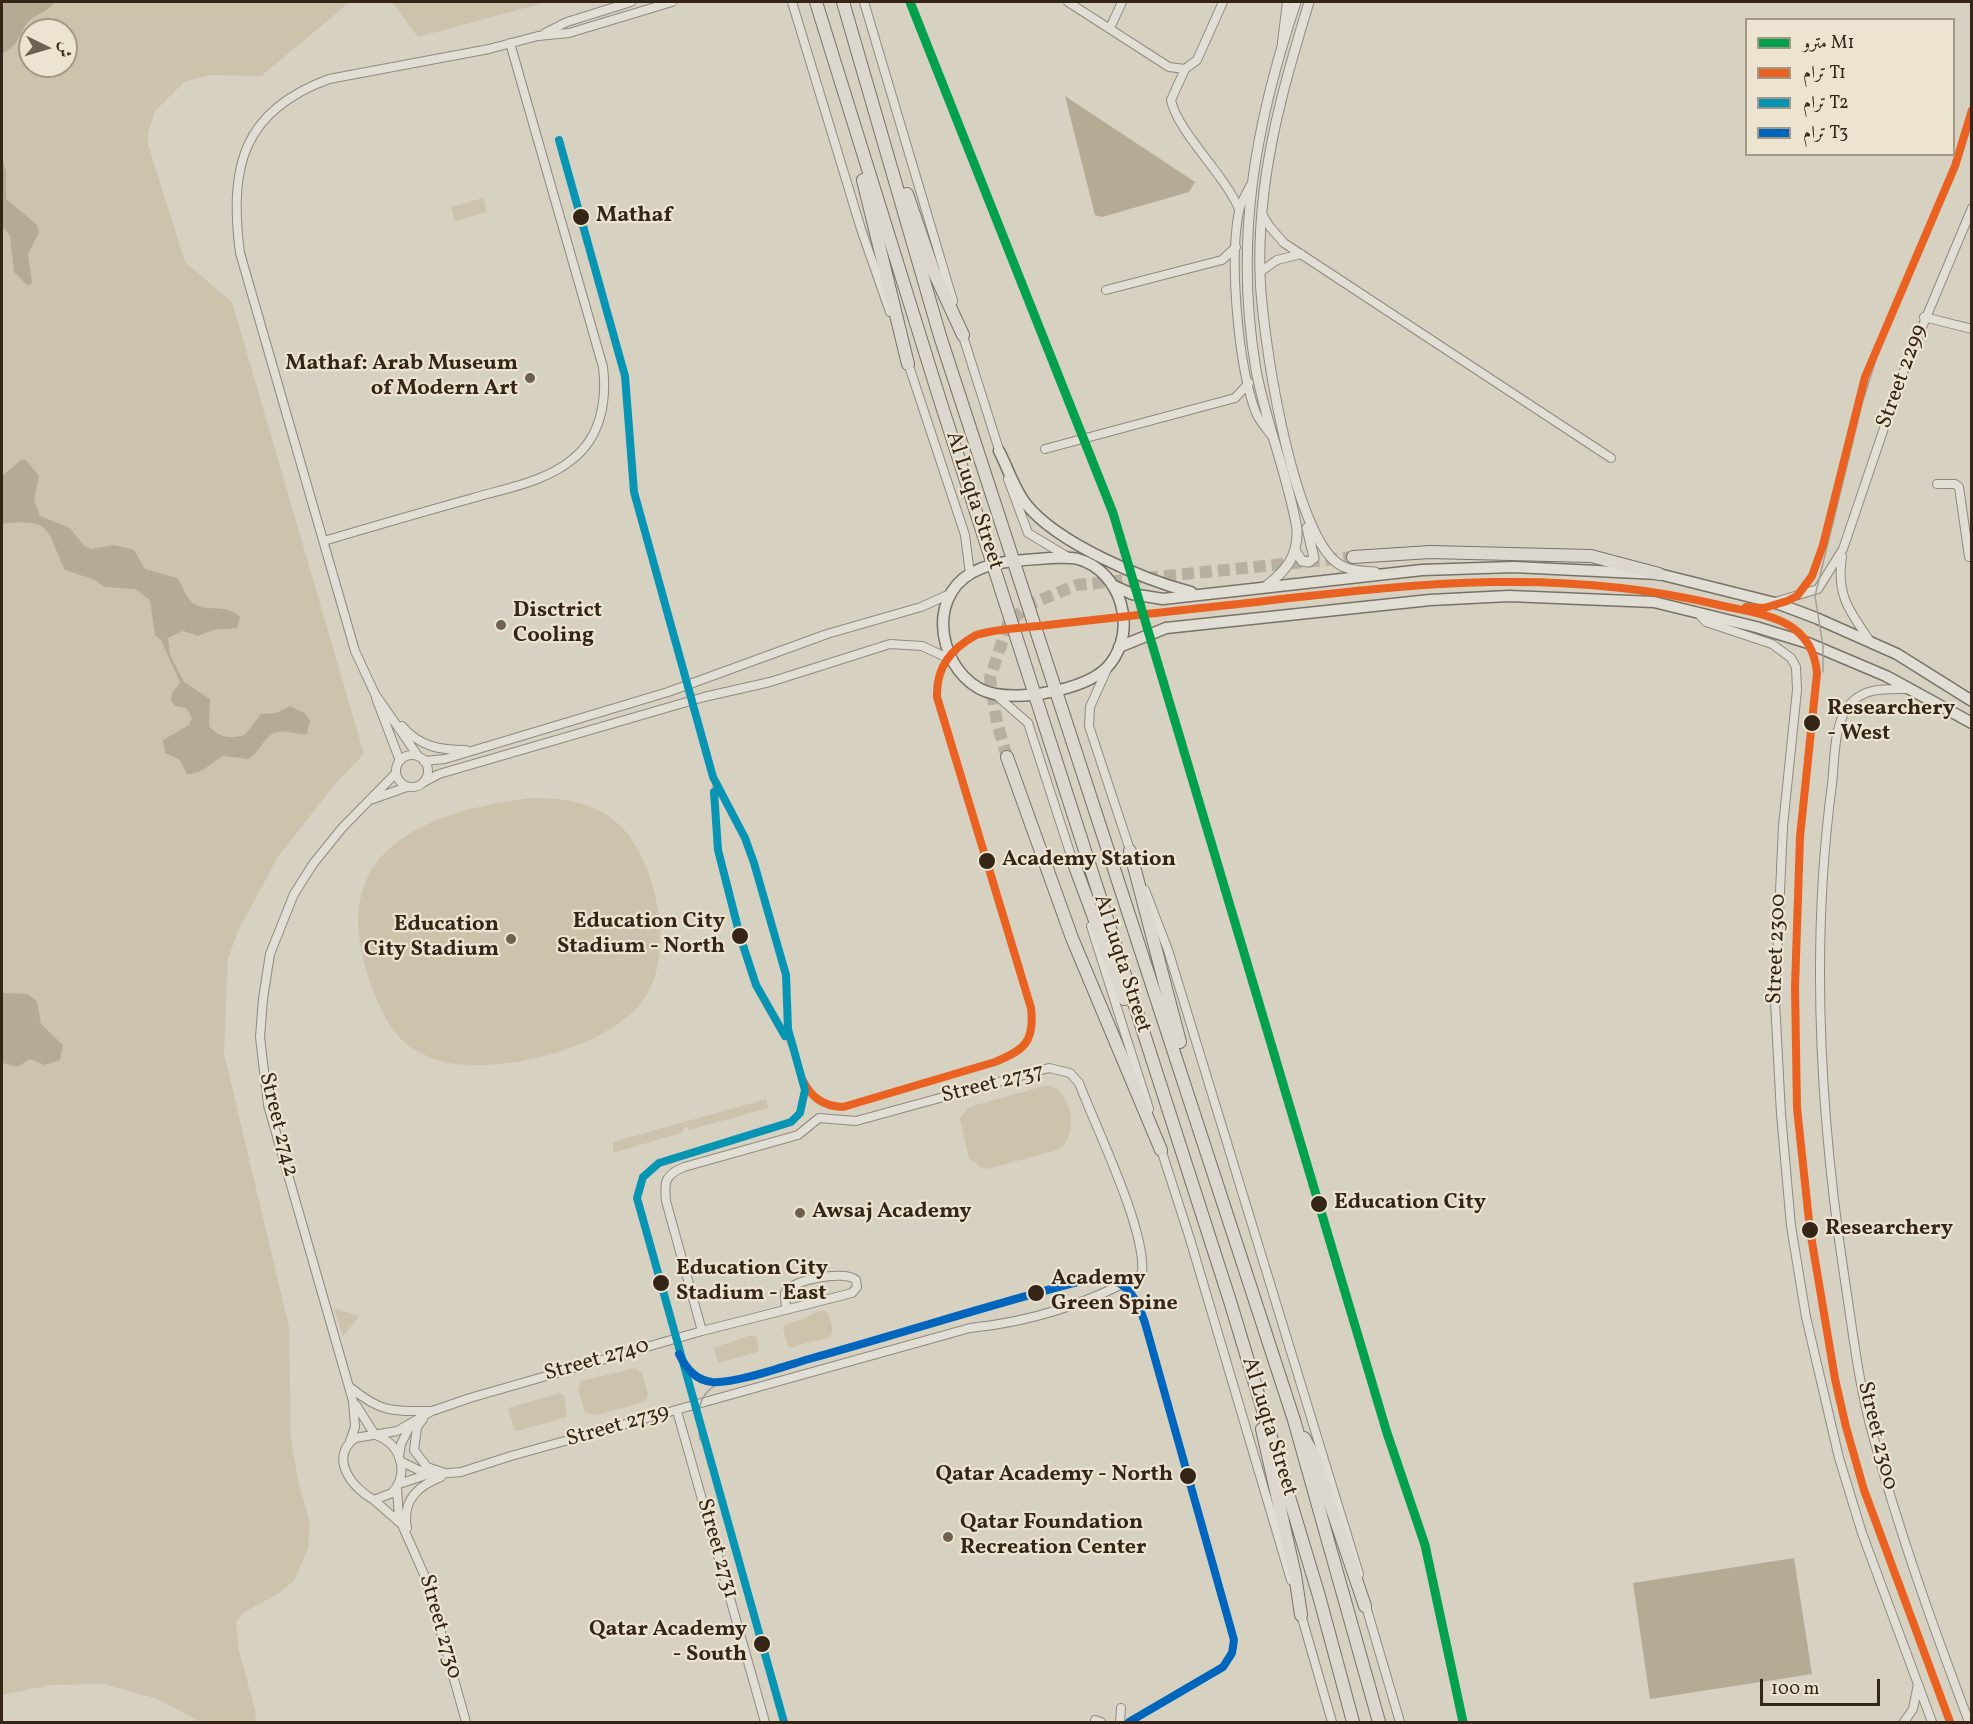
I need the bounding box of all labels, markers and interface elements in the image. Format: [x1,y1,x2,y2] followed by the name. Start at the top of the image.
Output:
[18,18,78,78] north arrow
[1745,18,1955,156] legend
[1803,31,1854,56] text: مترو M1
[52,41,76,58] text: ش
[1803,61,1846,86] text: ترام T1
[1803,91,1849,116] text: ترام T2
[1803,121,1848,146] text: ترام T3
[596,204,672,230] place label: Mathaf
[571,207,591,227] marker: Mathaf
[1872,321,1934,433] street label: Street 2299
[285,352,518,404] place label: Mathaf: Arab Museum of Modern Art
[523,371,537,385] marker: Mathaf: Arab Museum of Modern Art
[938,428,1008,574] street label: Al Luqta Street
[513,599,602,650] place label: Disctrict Cooling
[494,618,508,632] marker: Disctrict Cooling
[1827,697,1955,748] place label: Researchery - West
[1802,713,1822,733] marker: Researchery - West
[1002,848,1176,874] place label: Academy Station
[977,851,997,871] marker: Academy Station
[1086,891,1156,1037] street label: Al Luqta Street
[1763,893,1793,1005] street label: Street 2300
[557,910,725,962] place label: Education City Stadium - North
[364,913,499,964] place label: Education City Stadium
[730,926,750,946] marker: Education City Stadium - North
[504,932,518,946] marker: Education City Stadium
[939,1059,1047,1111] street label: Street 2737
[251,1070,303,1180] street label: Street 2742
[1334,1191,1486,1217] place label: Education City
[1309,1194,1329,1214] marker: Education City
[812,1200,972,1226] place label: Awsaj Academy
[793,1206,807,1220] marker: Awsaj Academy
[1825,1217,1953,1243] place label: Researchery
[1800,1220,1820,1240] marker: Researchery
[676,1257,828,1308] place label: Education City Stadium - East
[1051,1267,1178,1318] place label: Academy Green Spine
[651,1273,671,1293] marker: Education City Stadium - East
[1026,1283,1046,1303] marker: Academy Green Spine
[542,1333,652,1389] street label: Street 2740
[1234,1354,1302,1500] street label: Al Luqta Street
[1850,1379,1902,1493] street label: Street 2300
[564,1400,672,1454] street label: Street 2739
[936,1463,1173,1489] place label: Qatar Academy - North
[1178,1466,1198,1486] marker: Qatar Academy - North
[689,1496,743,1602] street label: Street 2731
[960,1511,1147,1562] place label: Qatar Foundation Recreation Center
[941,1530,955,1544] marker: Qatar Foundation Recreation Center
[412,1572,466,1682] street label: Street 2730
[589,1618,747,1670] place label: Qatar Academy - South
[752,1634,772,1654] marker: Qatar Academy - South
[1763,1667,1883,1705] scale bar
[1771,1677,1820,1702] text: 100 m

